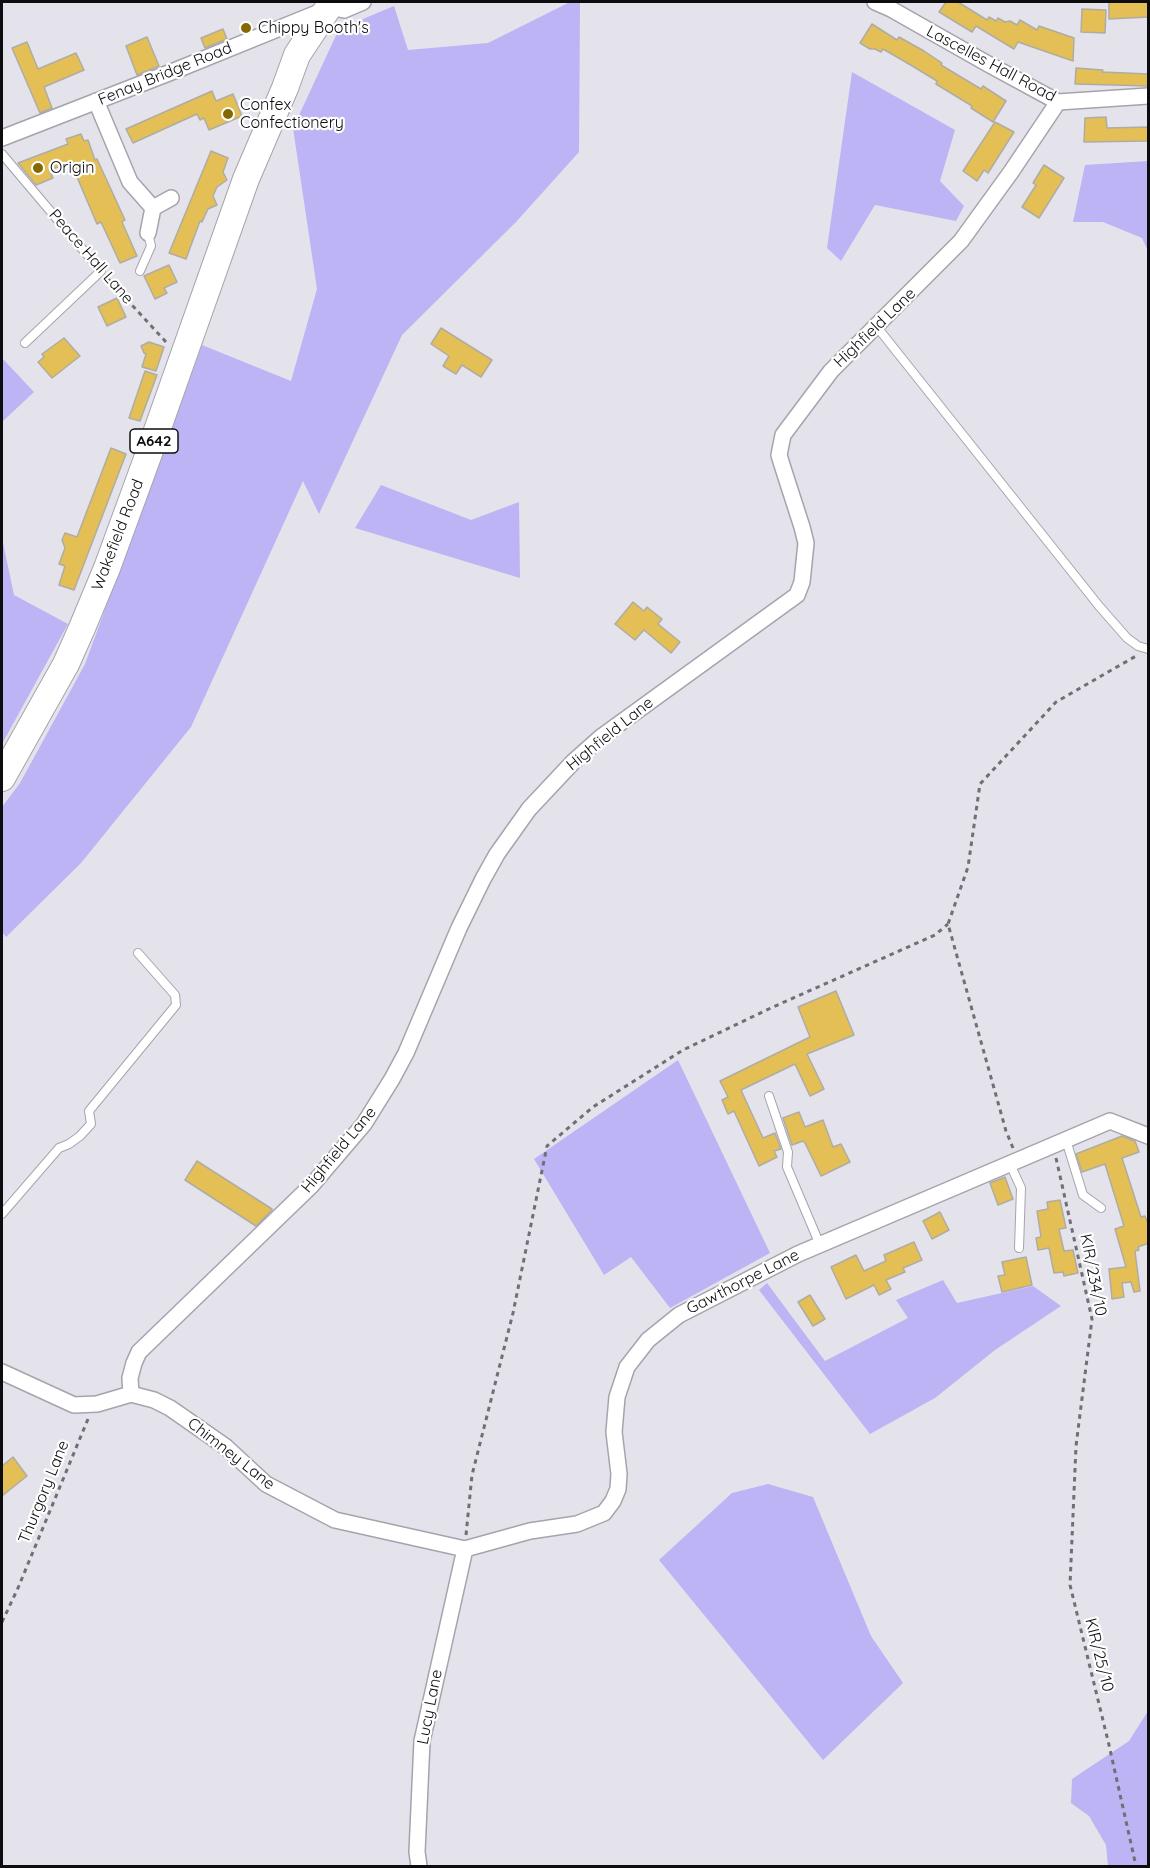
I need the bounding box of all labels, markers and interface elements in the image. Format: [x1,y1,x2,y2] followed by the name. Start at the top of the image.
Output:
[258,18,369,38] place label: Chippy Booth's
[239,21,253,35] marker: Chippy Booth's
[923,22,1059,106] street label: Lascelles Hall Road
[95,38,235,110] street label: Fenay Bridge Road
[240,95,344,133] place label: Confex Confectionery
[221,107,235,121] marker: Confex Confectionery
[50,158,94,178] place label: Origin
[31,161,45,175] marker: Origin
[45,206,137,308] street label: Peace Hall Lane
[830,284,920,372] street label: Highfield Lane
[130,429,178,453] road number: A642
[88,477,148,593] street label: Wakefield Road
[563,693,657,775] street label: Highfield Lane
[297,1103,381,1197] street label: Highfield Lane
[1076,1232,1110,1318] street label: KIR/234/10
[684,1245,802,1319] street label: Gawthorpe Lane
[183,1414,279,1494] street label: Chimney Lane
[15,1438,73,1546] street label: Thurgory Lane
[1081,1616,1117,1694] street label: KIR/25/10
[413,1668,447,1746] street label: Lucy Lane

